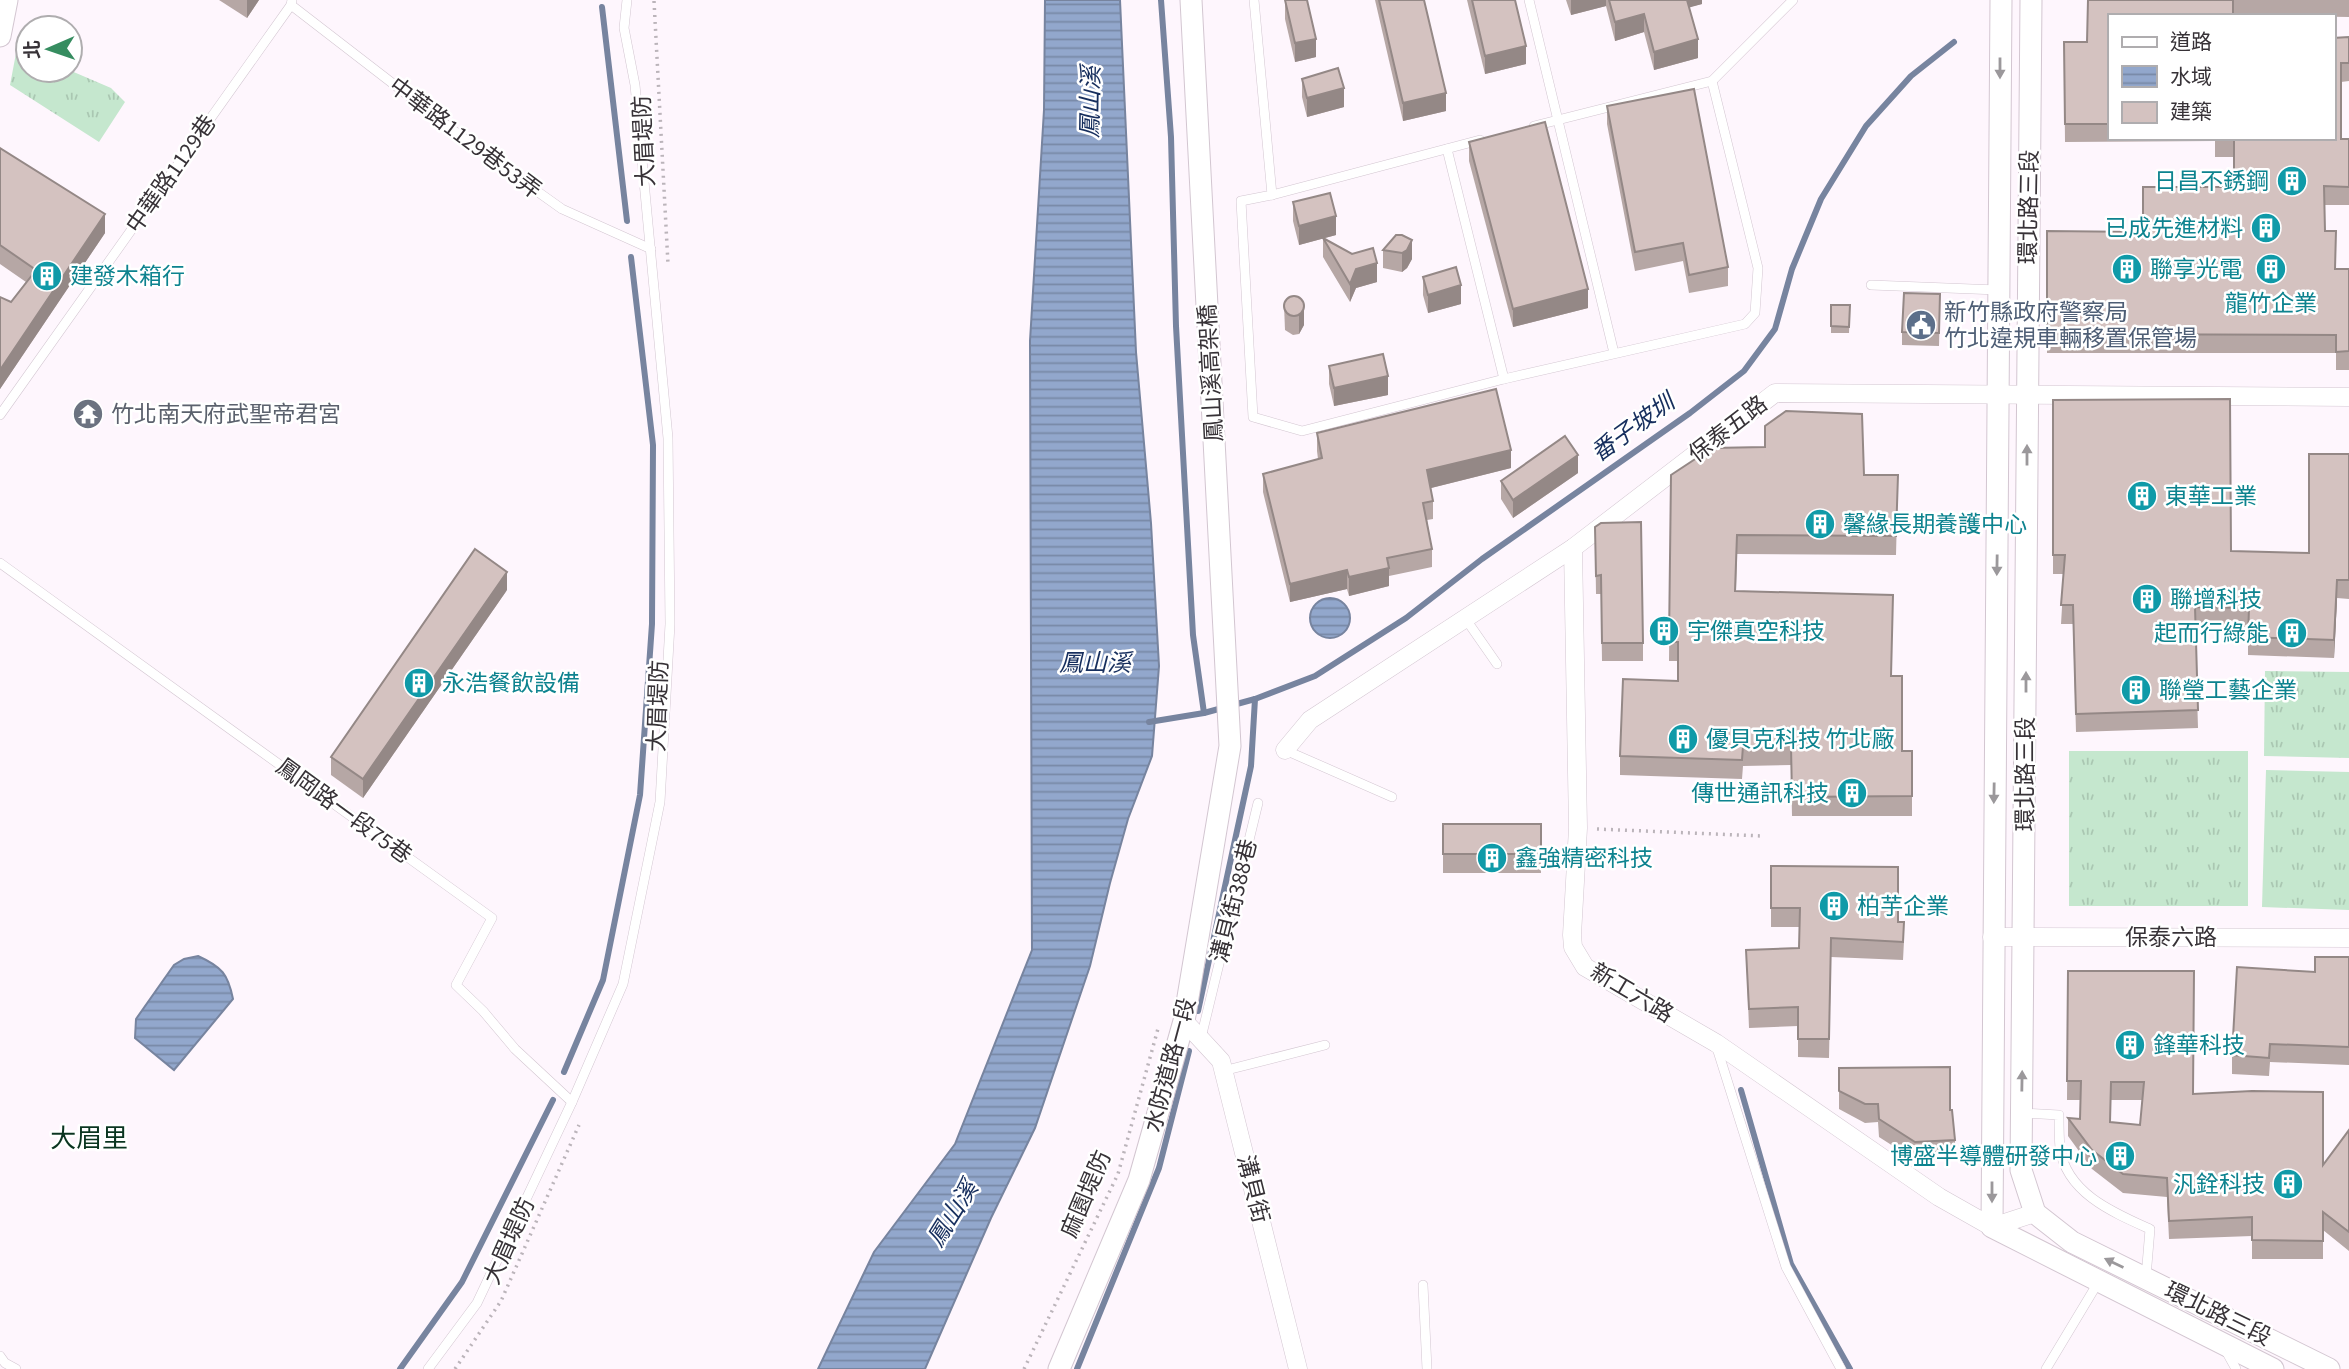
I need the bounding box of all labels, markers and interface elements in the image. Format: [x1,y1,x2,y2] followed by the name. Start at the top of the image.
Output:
[14,14,84,84] north arrow
[2108,14,2335,140] legend
[2170,27,2212,57] text: 道路
[20,40,47,60] text: 北
[1994,57,2006,79] one-way arrow
[2170,62,2212,92] text: 水域
[1073,63,1109,138] water label: 鳳山溪
[382,70,548,206] street label: 中華路1129巷53弄
[625,94,663,188] street label: 大眉堤防
[2170,97,2212,127] text: 建築
[118,108,224,240] street label: 中華路1129巷
[2011,149,2047,265] street label: 環北路三段
[2275,164,2309,198] building icon: 日昌不銹鋼
[2154,165,2269,198] place label: 日昌不銹鋼
[2249,211,2283,245] building icon: 已成先進材料
[2105,212,2243,245] place label: 已成先進材料
[2110,252,2144,286] building icon: 聯享光電
[2254,252,2288,286] building icon: 龍竹企業
[2150,253,2242,286] place label: 聯享光電
[30,259,64,293] building icon: 建發木箱行
[70,260,185,293] place label: 建發木箱行
[2225,287,2317,320] place label: 龍竹企業
[1944,296,2197,355] place label: 新竹縣政府警察局 竹北違規車輛移置保管場
[1191,303,1231,443] street label: 鳳山溪高架橋
[1904,308,1938,342] public building icon: 新竹縣政府警察局 竹北違規車輛移置保管場
[1584,384,1685,470] water label: 番子坡圳
[1682,388,1774,470] street label: 保泰五路
[71,397,105,431] temple icon: 竹北南天府武聖帝君宮
[111,398,341,431] place label: 竹北南天府武聖帝君宮
[2021,444,2033,466] one-way arrow
[2125,479,2159,513] building icon: 東華工業
[2165,480,2257,513] place label: 東華工業
[1803,507,1837,541] building icon: 馨緣長期養護中心
[1843,508,2027,541] place label: 馨緣長期養護中心
[1991,554,2003,576] one-way arrow
[2130,582,2164,616] building icon: 聯增科技
[2170,583,2262,616] place label: 聯增科技
[1647,614,1681,648] building icon: 宇傑真空科技
[1687,615,1825,648] place label: 宇傑真空科技
[2275,616,2309,650] building icon: 起而行綠能
[2154,617,2269,650] place label: 起而行綠能
[1059,646,1134,681] water label: 鳳山溪
[640,659,676,753] street label: 大眉堤防
[402,666,436,700] building icon: 永浩餐飲設備
[442,667,580,700] place label: 永浩餐飲設備
[2020,671,2032,693] one-way arrow
[2119,673,2153,707] building icon: 聯瑩工藝企業
[2159,674,2297,707] place label: 聯瑩工藝企業
[2009,717,2042,832] street label: 環北路三段
[1666,722,1700,756] building icon: 優貝克科技 竹北廠
[1706,723,1895,756] place label: 優貝克科技 竹北廠
[269,750,419,872] street label: 鳳岡路一段75巷
[1835,776,1869,810] building icon: 傳世通訊科技
[1691,777,1829,810] place label: 傳世通訊科技
[1988,782,2000,804] one-way arrow
[1203,836,1265,966] street label: 溝貝街388巷
[1475,841,1509,875] building icon: 鑫強精密科技
[1515,842,1653,875] place label: 鑫強精密科技
[1817,889,1851,923] building icon: 柏芋企業
[1857,890,1949,923] place label: 柏芋企業
[2125,921,2217,954] street label: 保泰六路
[1584,955,1680,1031] street label: 新工六路
[1136,994,1204,1136] street label: 水防道路一段
[2113,1028,2147,1062] building icon: 鋒華科技
[2153,1029,2245,1062] place label: 鋒華科技
[2016,1070,2028,1092] one-way arrow
[50,1120,128,1157] district label: 大眉里
[2103,1139,2137,1173] building icon: 博盛半導體研發中心
[1890,1140,2097,1173] place label: 博盛半導體研發中心
[1053,1145,1119,1243] street label: 麻園堤防
[1229,1152,1277,1226] street label: 溝貝街
[2271,1167,2305,1201] building icon: 汎銓科技
[2173,1168,2265,1201] place label: 汎銓科技
[919,1172,989,1254] water label: 鳳山溪
[1986,1181,1998,1203] one-way arrow
[475,1192,543,1290] street label: 大眉堤防
[2104,1257,2124,1268] one-way arrow
[2159,1274,2277,1354] street label: 環北路三段

